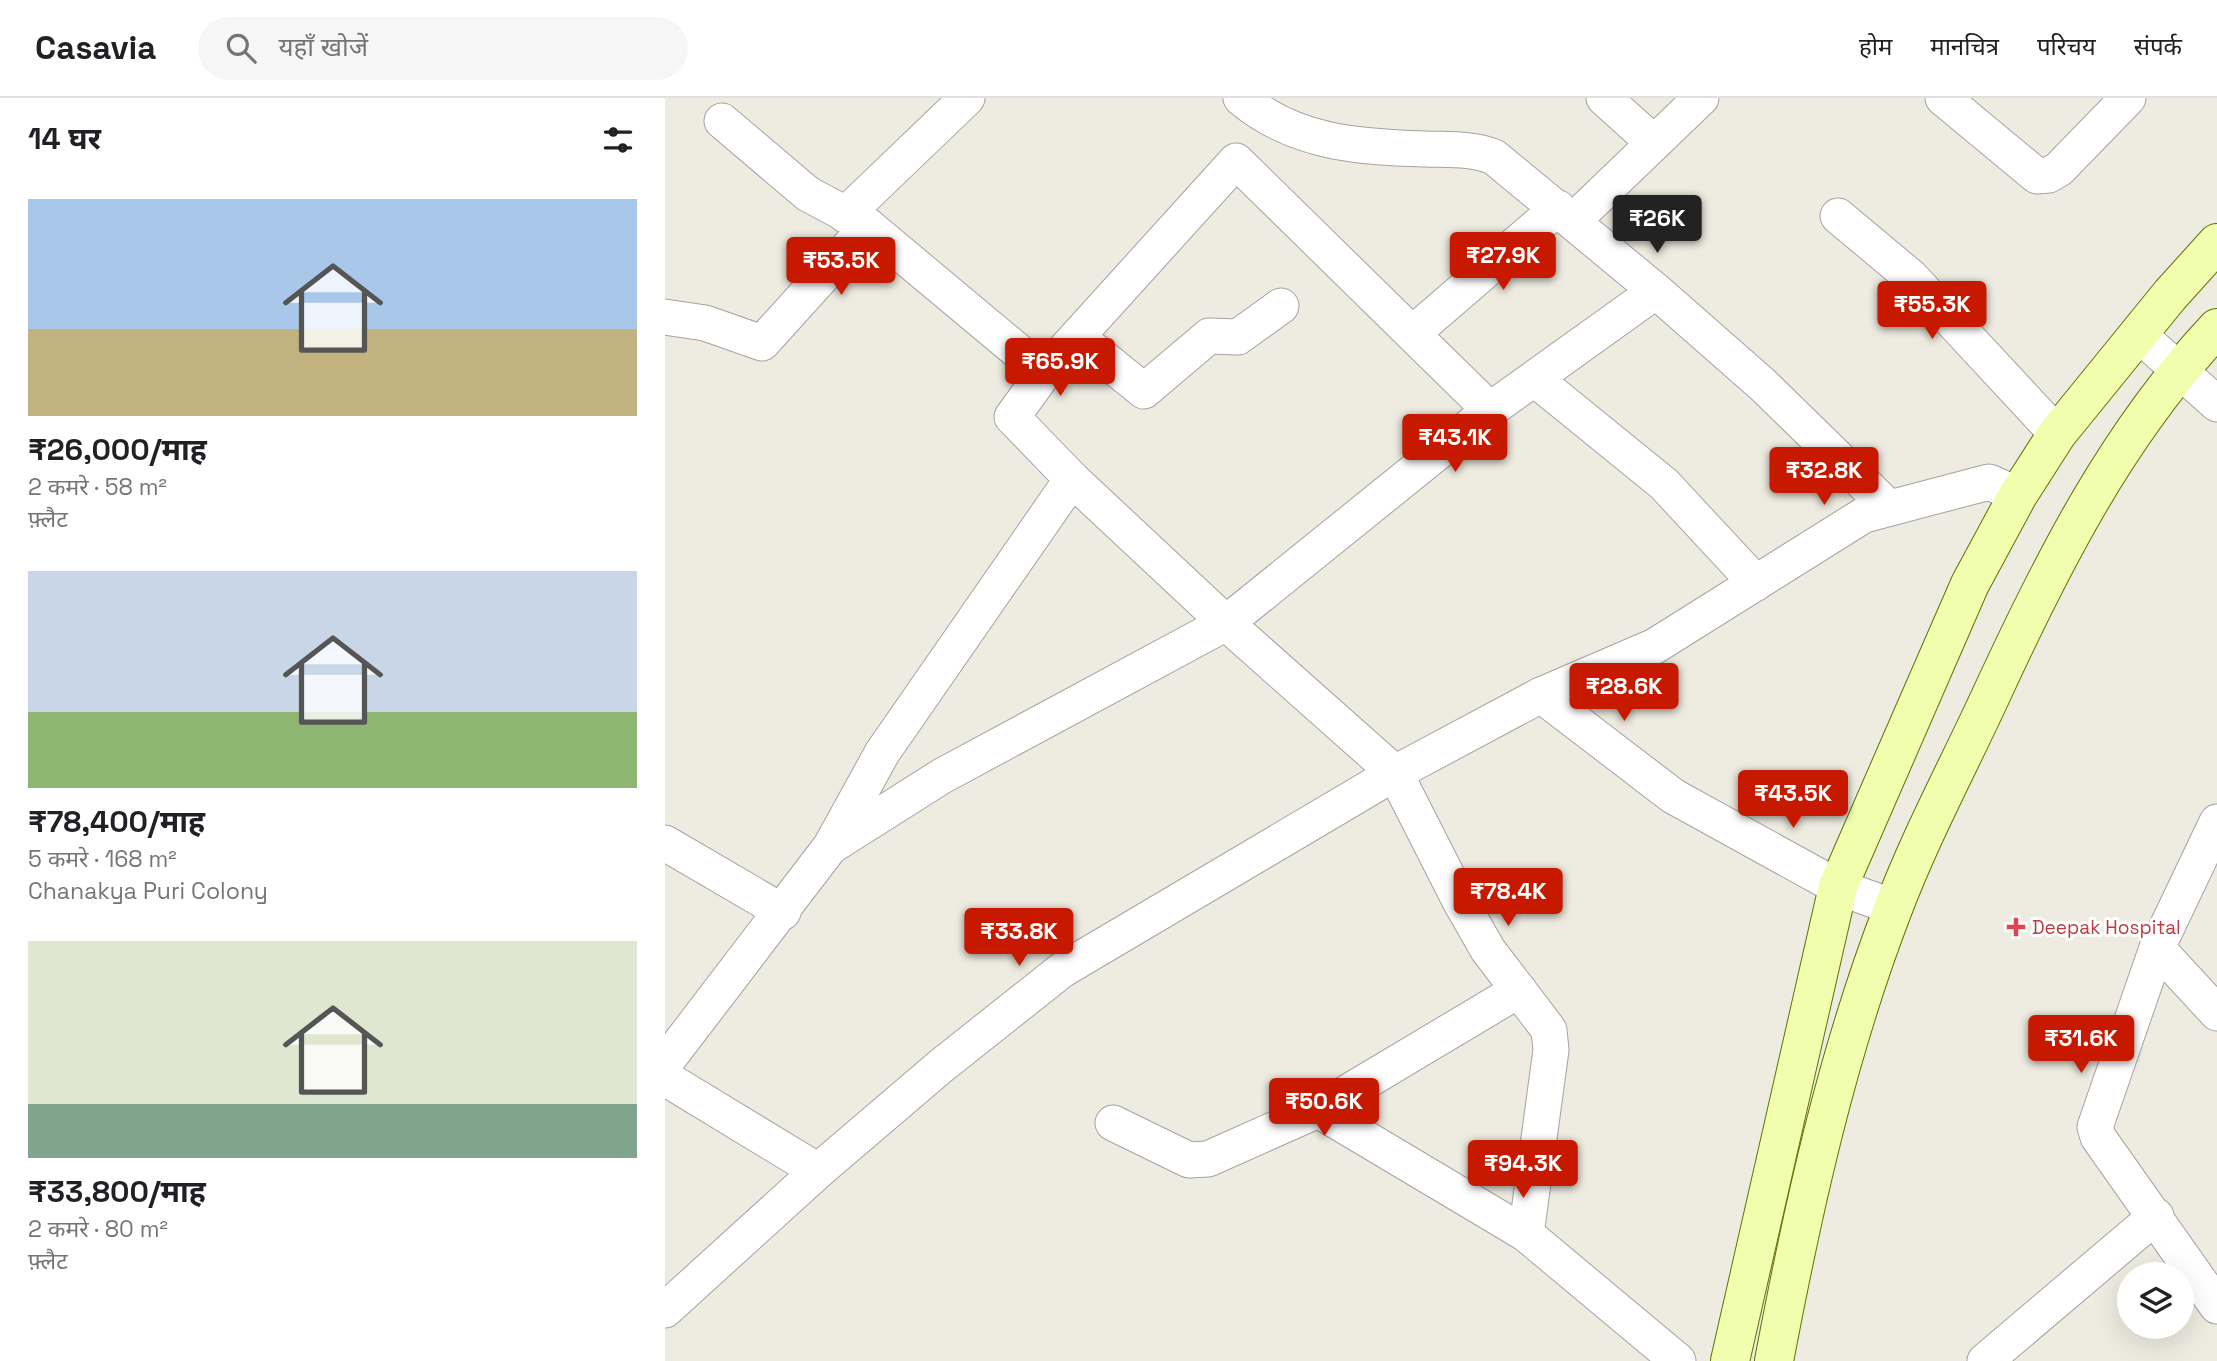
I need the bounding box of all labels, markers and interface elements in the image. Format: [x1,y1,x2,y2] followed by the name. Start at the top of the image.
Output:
[198,17,688,80] search box
[35,27,156,69] text: Casavia
[222,29,260,67] icon: search
[278,30,368,64] text: यहाँ खोजें
[1859,31,1892,62] text: होम
[1930,31,1999,62] text: मानचित्र
[2037,31,2096,62] text: परिचय
[2134,31,2182,62] text: संपर्क
[28,119,101,158] text: 14 घर
[599,121,637,159] icon: filters
[1616,195,1698,255] pin: ₹26K
[1629,203,1685,233] text: ₹26K
[1446,232,1560,292] pin: ₹27.9K
[784,238,898,297] pin: ₹53.5K
[1466,240,1540,270] text: ₹27.9K
[270,245,396,371] icon: home
[802,245,880,275] text: ₹53.5K
[1875,282,1989,341] pin: ₹55.3K
[1893,289,1971,319] text: ₹55.3K
[1003,338,1117,398] pin: ₹65.9K
[1021,346,1099,376] text: ₹65.9K
[1398,414,1512,474] pin: ₹43.1K
[1418,422,1492,452] text: ₹43.1K
[28,430,207,469] text: ₹26,000/माह
[1767,448,1881,507] pin: ₹32.8K
[1785,455,1863,485] text: ₹32.8K
[28,472,167,502] text: 2 कमरे · 58 m²
[28,504,68,534] text: फ़्लैट
[270,617,396,743] icon: home
[1567,664,1681,723] pin: ₹28.6K
[1585,671,1663,701] text: ₹28.6K
[1736,770,1850,830] pin: ₹43.5K
[1754,778,1832,808] text: ₹43.5K
[28,802,205,841] text: ₹78,400/माह
[28,844,177,874] text: 5 कमरे · 168 m²
[1451,868,1565,928] pin: ₹78.4K
[28,876,268,906] text: Chanakya Puri Colony
[1470,876,1546,906] text: ₹78.4K
[962,908,1076,968] pin: ₹33.8K
[2032,915,2181,940] place label: Deepak Hospital
[980,916,1058,946] text: ₹33.8K
[2006,917,2026,937] marker: Deepak Hospital
[270,987,396,1113] icon: home
[2024,1016,2138,1075] pin: ₹31.6K
[2044,1023,2118,1053] text: ₹31.6K
[1267,1079,1381,1138] pin: ₹50.6K
[1285,1086,1363,1116] text: ₹50.6K
[1466,1140,1580,1200] pin: ₹94.3K
[1484,1148,1562,1178] text: ₹94.3K
[28,1172,206,1211] text: ₹33,800/माह
[28,1214,168,1244] text: 2 कमरे · 80 m²
[28,1246,68,1276] text: फ़्लैट
[2117,1262,2194,1339] map controls
[2117,1262,2194,1339] button: layers

